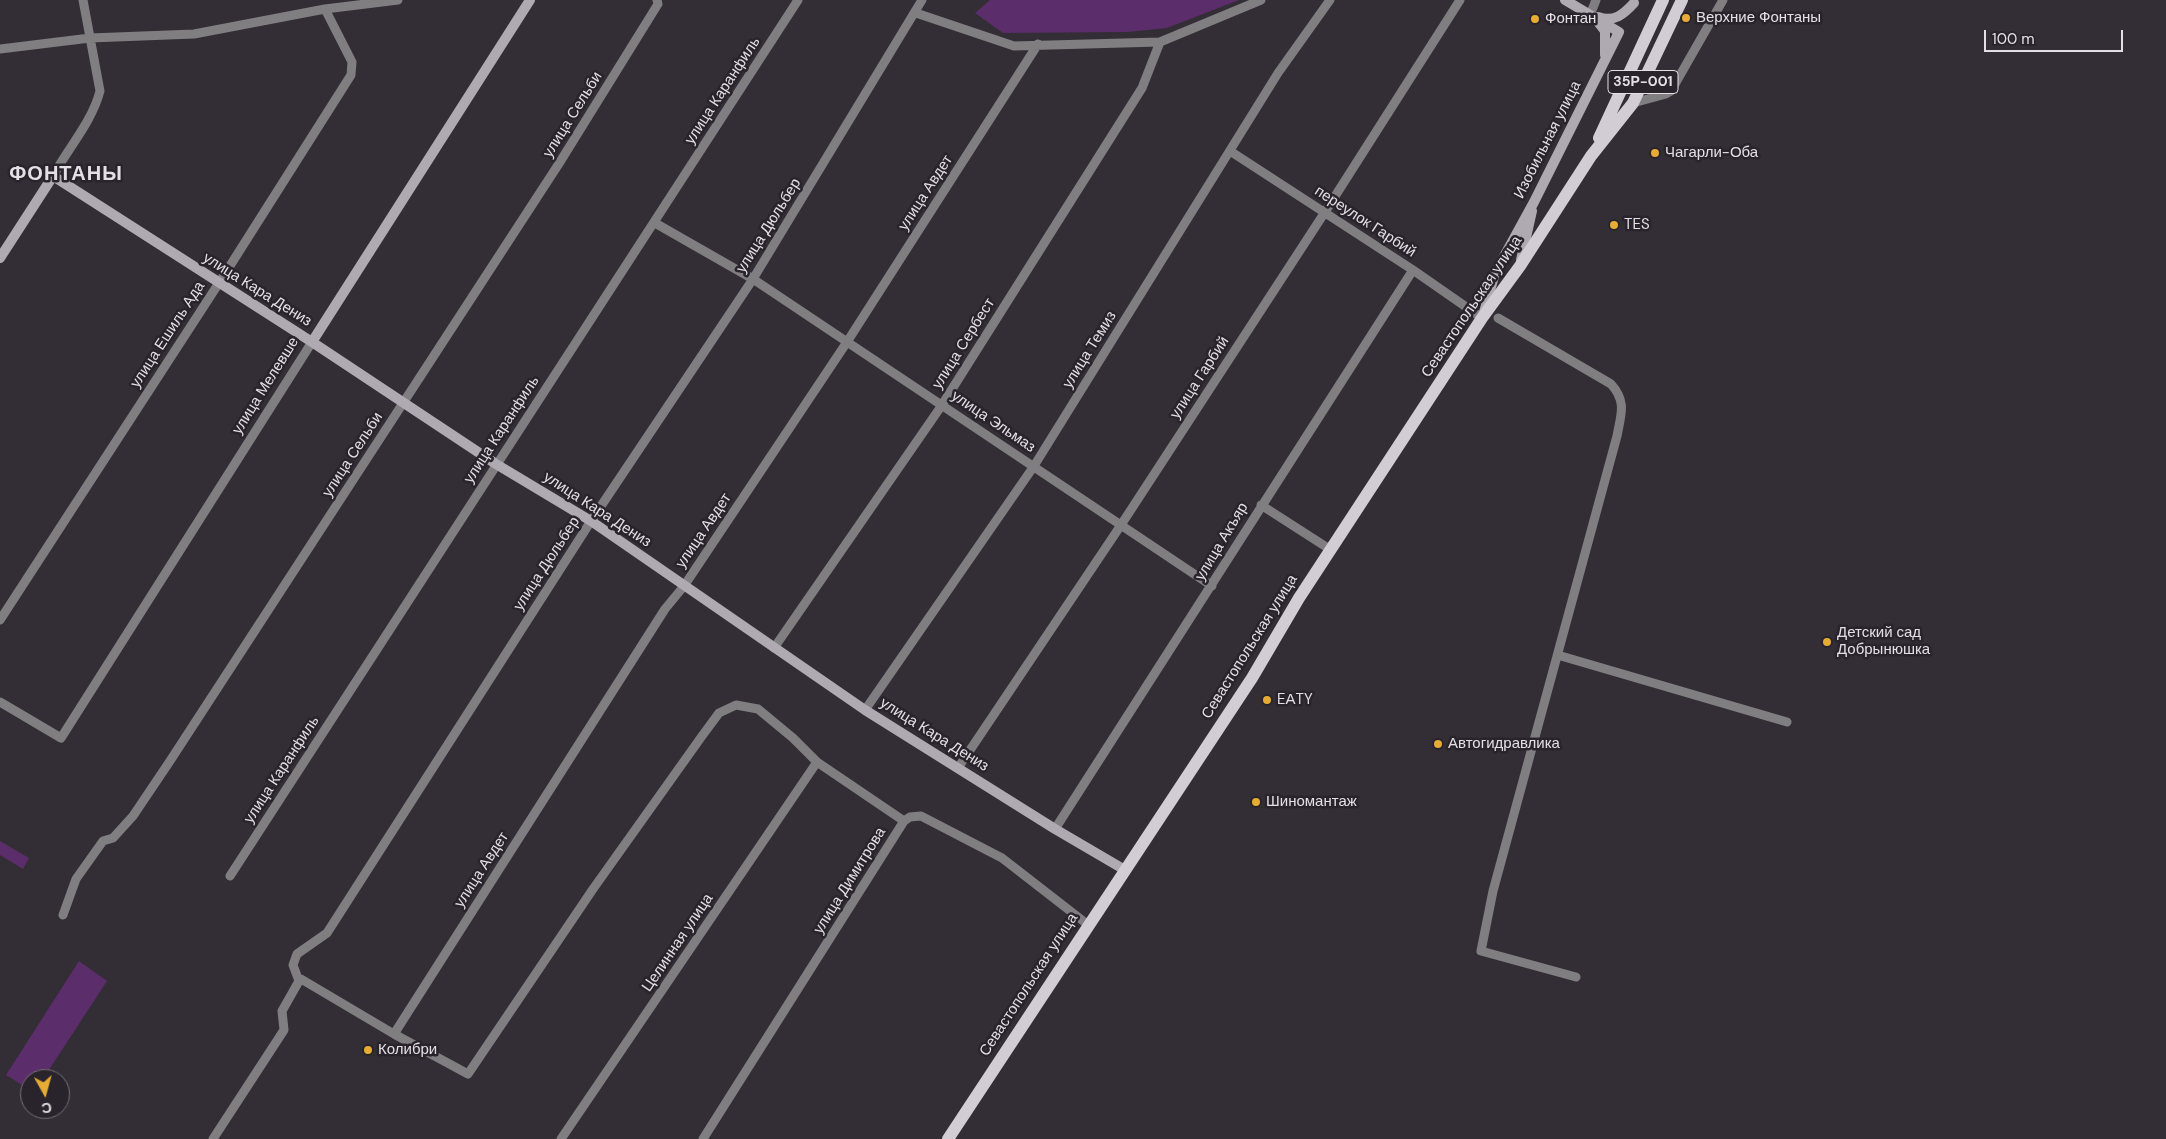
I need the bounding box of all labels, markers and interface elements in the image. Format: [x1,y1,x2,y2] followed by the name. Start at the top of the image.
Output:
[1696,9,1821,27] place label: Верхние Фонтаны
[1545,10,1596,28] place label: Фонтан
[1680,12,1692,24] marker: Верхние Фонтаны
[1529,13,1541,25] marker: Фонтан
[1986,20,2125,52] scale bar
[1992,29,2035,49] text: 100 m
[682,34,764,148] street label: улица Каранфиль
[540,69,606,161] street label: улица Сельби
[1608,70,1678,94] road number: 35Р-001
[1511,78,1585,202] street label: Изобильная улица
[1665,144,1758,162] place label: Чагарли-Оба
[1649,147,1661,159] marker: Чагарли-Оба
[895,152,957,234] street label: улица Авдет
[8,163,124,187] district label: ФОНТАНЫ
[733,175,805,277] street label: улица Дюльбер
[1311,183,1419,261] street label: переулок Гарбий
[1624,216,1650,234] place label: TES
[1608,219,1620,231] marker: TES
[1418,233,1526,381] street label: Севастопольская улица
[199,249,315,331] street label: улица Кара Дениз
[127,278,209,392] street label: улица Ешиль Ада
[929,295,999,393] street label: улица Сербест
[1059,308,1121,392] street label: улица Темиз
[1167,333,1233,423] street label: улица Гарбий
[229,334,303,438] street label: улица Мелевше
[461,373,543,487] street label: улица Каранфиль
[948,387,1038,457] street label: улица Эльмаз
[319,409,387,501] street label: улица Сельби
[540,468,654,552] street label: улица Кара Дениз
[672,490,736,572] street label: улица Авдет
[1192,500,1252,584] street label: улица Акъяр
[510,514,584,614] street label: улица Дюльбер
[1198,572,1302,722] street label: Севастопольская улица
[1837,624,1930,659] place label: Детский сад Добрынюшка
[1821,636,1833,648] marker: Детский сад Добрынюшка
[1277,691,1313,709] place label: EАTY
[876,694,992,776] street label: улица Кара Дениз
[1261,694,1273,706] marker: EАTY
[241,713,323,827] street label: улица Каранфиль
[1448,735,1560,753] place label: Автогидравлика
[1432,738,1444,750] marker: Автогидравлика
[1266,793,1357,811] place label: Шиномантаж
[1250,796,1262,808] marker: Шиномантаж
[810,824,890,938] street label: улица Димитрова
[451,829,513,911] street label: улица Авдет
[639,891,717,995] street label: Целинная улица
[976,910,1082,1060] street label: Севастопольская улица
[378,1041,437,1059] place label: Колибри
[362,1044,374,1056] marker: Колибри
[20,1069,70,1119] north arrow
[41,1098,53,1117] text: С

